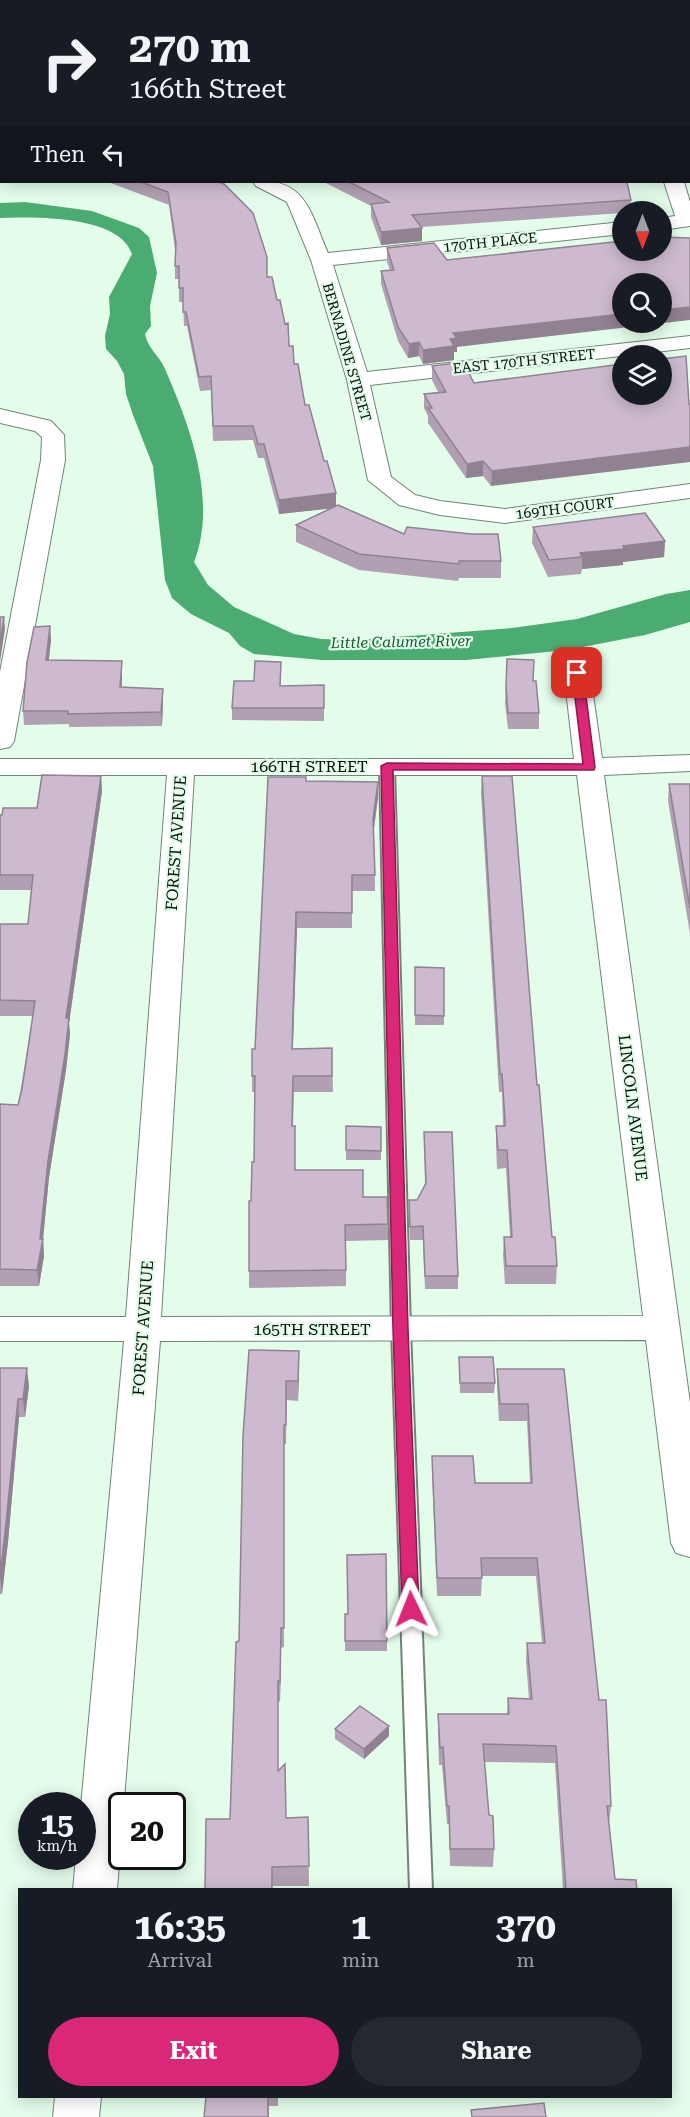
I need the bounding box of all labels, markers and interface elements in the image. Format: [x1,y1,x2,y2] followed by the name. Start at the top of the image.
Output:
[129,23,251,72] text: 270 m
[30,24,108,102] icon: right
[129,73,286,105] text: 166th Street
[97,138,130,171] icon: left
[30,142,85,167] text: Then
[612,201,672,261] north arrow
[612,201,672,405] map controls
[442,229,538,255] street label: 170TH PLACE
[612,273,672,333] button: search
[320,281,374,423] street label: BERNADINE STREET
[612,345,672,405] button: layers
[452,346,596,376] street label: EAST 170TH STREET
[515,494,615,522] street label: 169TH COURT
[330,632,472,652] water label: Little Calumet River
[551,647,602,698] pin
[560,656,593,689] icon: arrive
[250,757,368,776] street label: 166TH STREET
[162,775,190,911] street label: FOREST AVENUE
[615,1034,651,1182] street label: LINCOLN AVENUE
[129,1260,157,1396] street label: FOREST AVENUE
[253,1320,371,1339] street label: 165TH STREET
[379,1577,443,1641] position arrow
[108,1792,186,1870] speed limit sign: 20
[40,1806,74,1841] text: 15
[37,1837,77,1855] text: km/h
[134,1906,226,1948] text: 16:35
[351,1906,371,1948] text: 1
[496,1906,556,1948] text: 370
[147,1948,212,1972] text: Arrival
[342,1948,379,1972] text: min
[517,1948,535,1972] text: m
[48,2017,339,2086] button: Exit
[351,2017,642,2086] button: Share

